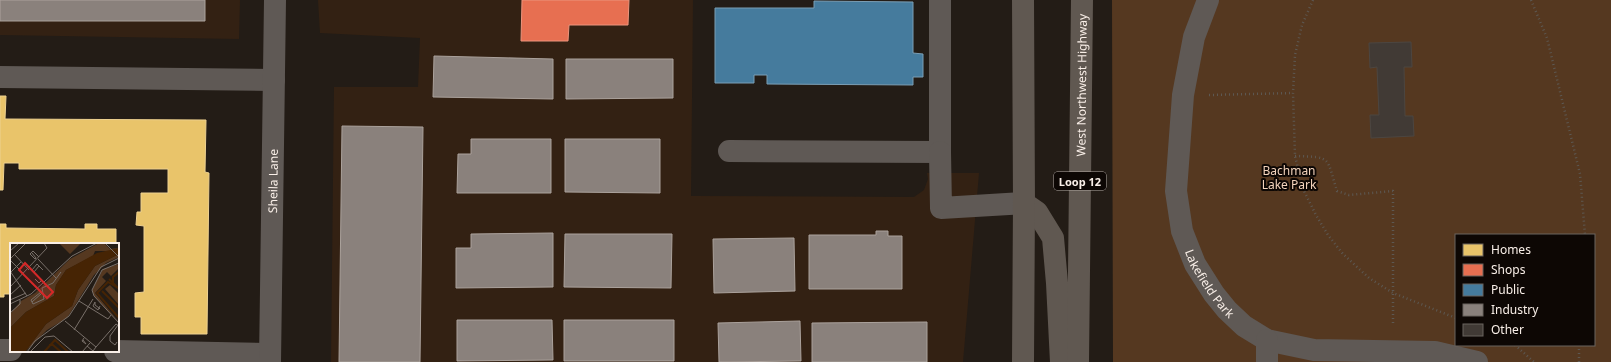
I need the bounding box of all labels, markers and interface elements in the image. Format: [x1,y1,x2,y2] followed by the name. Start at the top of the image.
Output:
[1072,13,1090,156] street label: West Northwest Highway
[264,149,281,213] street label: Sheila Lane
[1262,162,1317,193] park label: Bachman Lake Park
[1054,172,1106,190] road number: Loop 12
[1455,234,1595,346] legend
[1491,241,1531,258] text: Homes
[10,243,119,352] inset map
[1181,247,1239,322] street label: Lakefield Park
[1491,261,1526,278] text: Shops
[1491,281,1525,298] text: Public
[1491,301,1539,318] text: Industry
[1491,321,1524,338] text: Other

